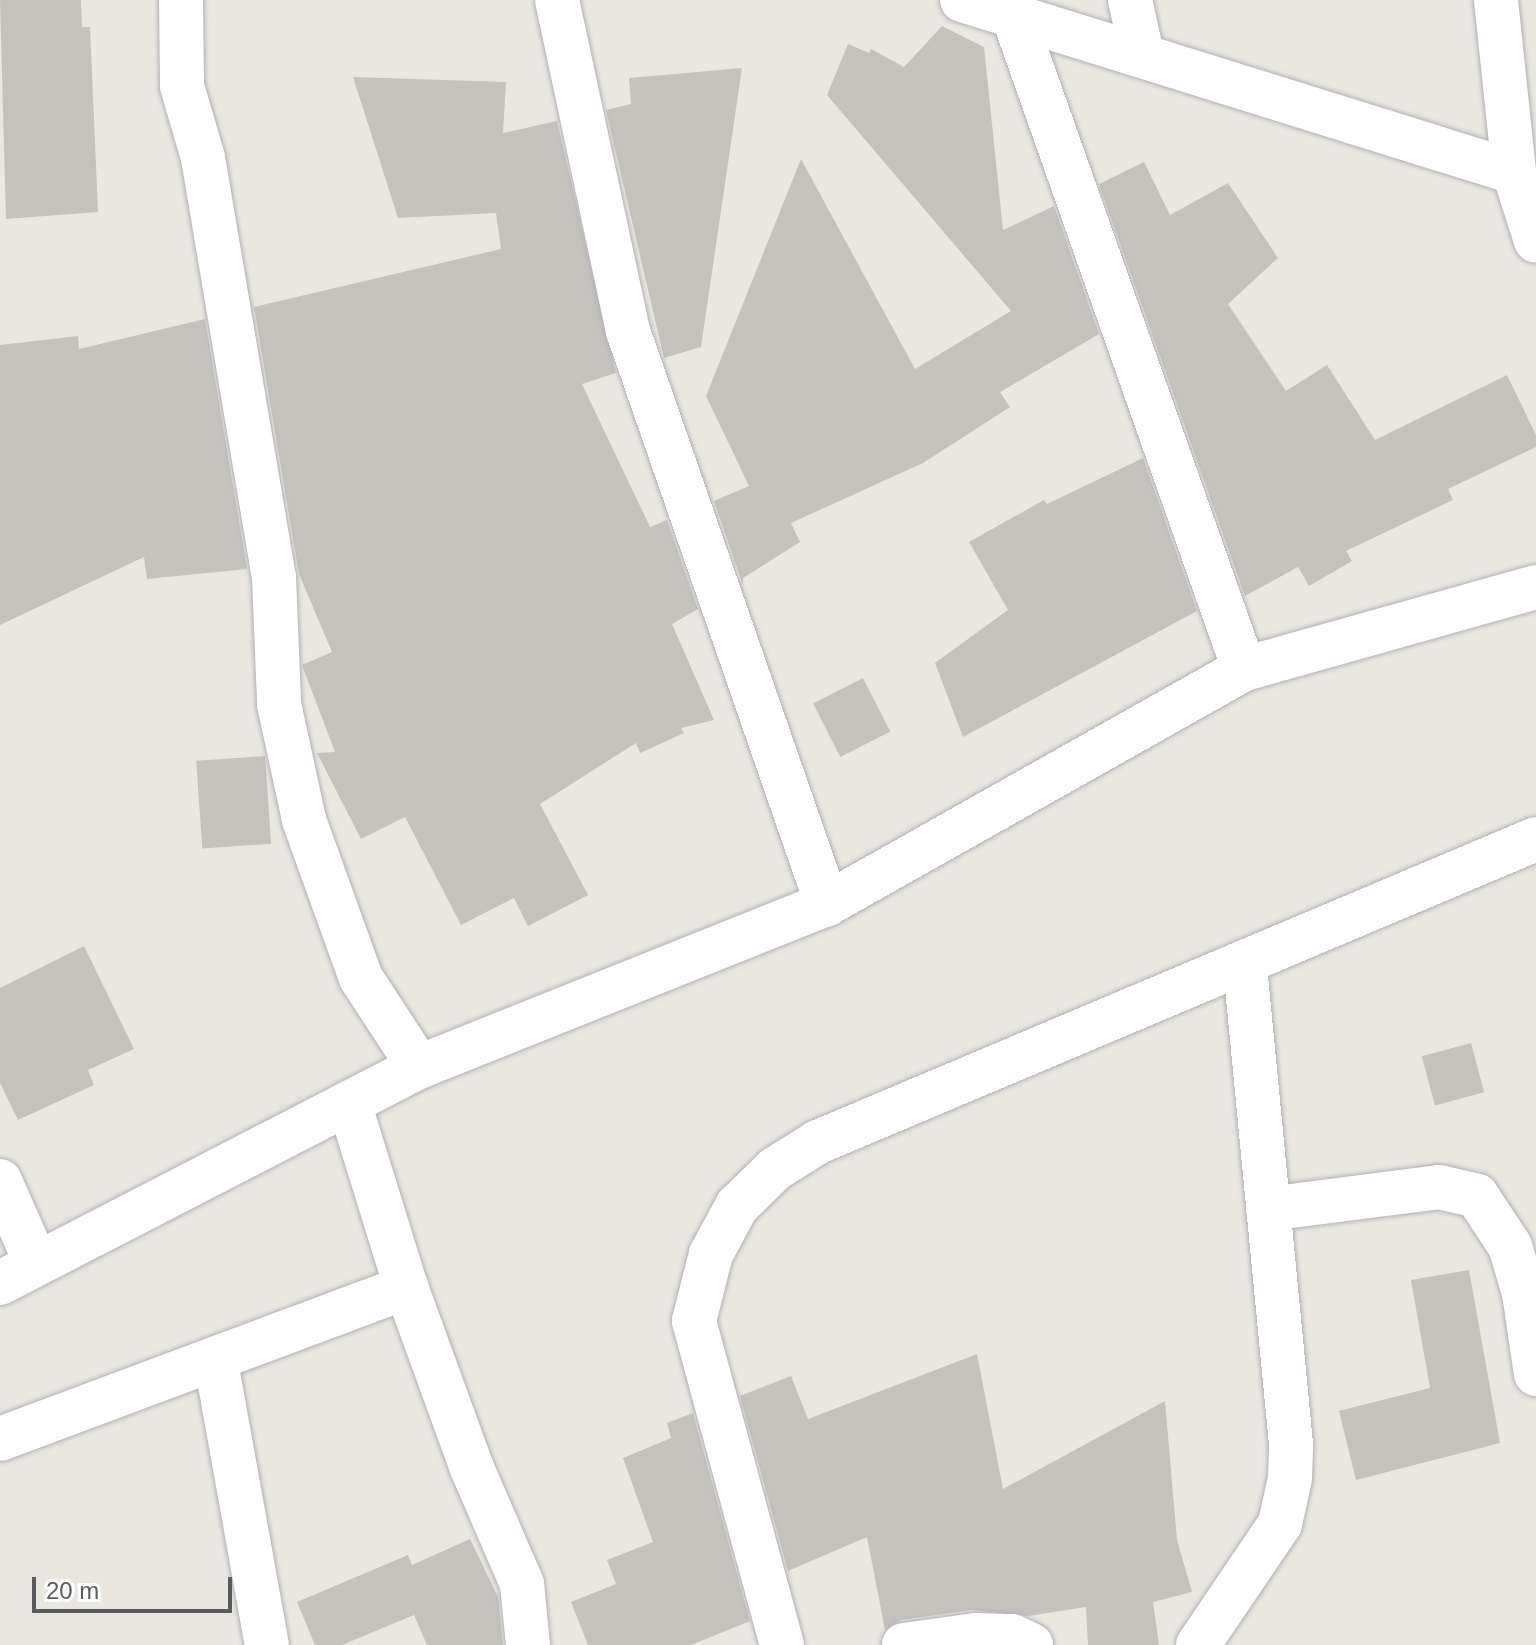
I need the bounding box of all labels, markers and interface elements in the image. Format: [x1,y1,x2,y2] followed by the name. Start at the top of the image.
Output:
[36,1561,236,1611] scale bar
[46,1577,99,1604] text: 20 m

